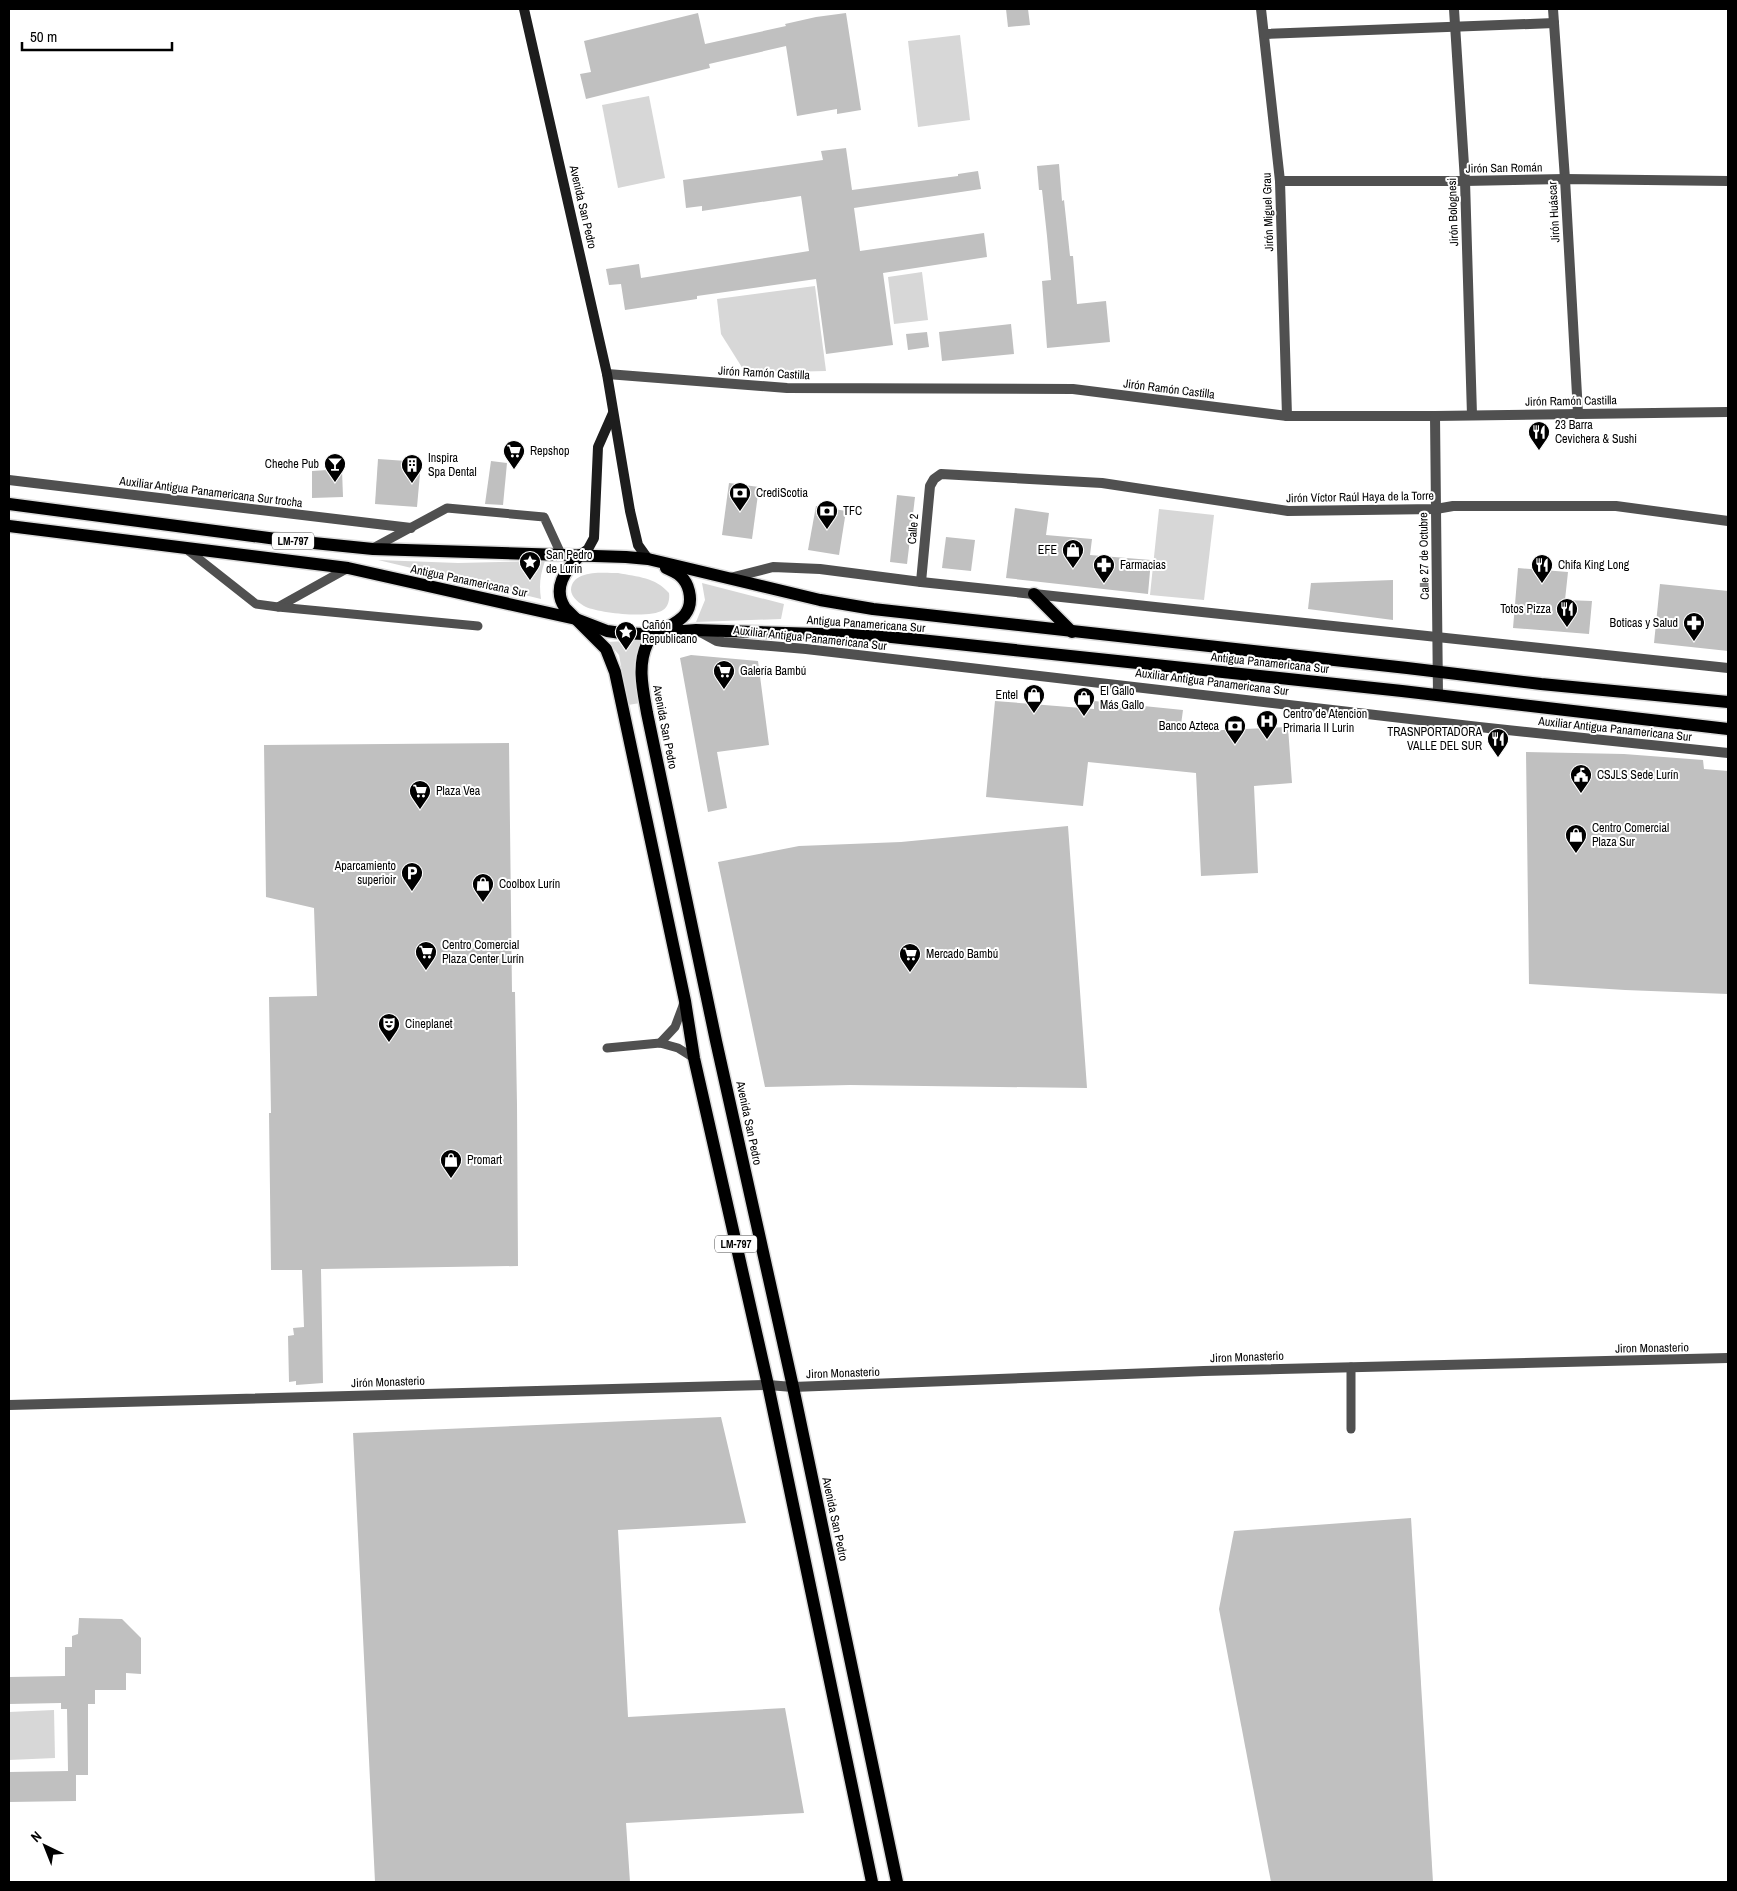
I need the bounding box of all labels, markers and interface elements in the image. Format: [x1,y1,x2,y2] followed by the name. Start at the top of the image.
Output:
[22,20,172,52] scale bar
[30,26,57,47] text: 50 m
[1466,159,1542,177] street label: Jirón San Román
[565,163,600,250] street label: Avenida San Pedro
[1259,172,1277,252] street label: Jirón Miguel Grau
[1444,178,1462,246] street label: Jirón Bolognesi
[1544,180,1564,243] street label: Jirón Huáscar
[718,363,811,383] street label: Jirón Ramón Castilla
[1122,375,1216,403] street label: Jirón Ramón Castilla
[1525,392,1618,410] street label: Jirón Ramón Castilla
[1555,417,1637,447] place label: 23 Barra Cevichera & Sushi
[1527,420,1551,451] restaurant icon: 23 Barra Cevichera & Sushi
[502,439,526,470] supermarket icon: Repshop
[530,443,569,459] place label: Repshop
[428,450,477,480] place label: Inspira Spa Dental
[323,452,347,483] bar icon: Cheche Pub
[400,453,424,484] building icon: Inspira Spa Dental
[265,456,319,472] place label: Cheche Pub
[118,473,304,511] street label: Auxiliar Antigua Panamericana Sur trocha
[728,481,752,512] bank icon: CrediScotia
[756,485,808,501] place label: CrediScotia
[1286,488,1434,506] street label: Jirón Víctor Raúl Haya de la Torre
[815,499,839,530] bank icon: TFC
[843,503,862,519] place label: TFC
[1415,512,1433,600] street label: Calle 27 de Octubre
[904,513,922,545] street label: Calle 2
[272,532,314,550] road number: LM-797
[1061,538,1085,569] shop icon: EFE
[1038,542,1057,558] place label: EFE
[546,547,593,577] place label: San Pedro de Lurín
[518,550,542,581] place icon: San Pedro de Lurín
[1092,553,1116,584] pharmacy icon: Farmacias
[1530,553,1554,584] restaurant icon: Chifa King Long
[1120,557,1166,573] place label: Farmacias
[1558,557,1630,573] place label: Chifa King Long
[408,561,529,601] street label: Antigua Panamericana Sur
[1555,597,1579,628] restaurant icon: Totos Pizza
[1500,601,1552,617] place label: Totos Pizza
[1682,611,1706,642] pharmacy icon: Boticas y Salud
[805,612,926,636] street label: Antigua Panamericana Sur
[1610,615,1678,631] place label: Boticas y Salud
[642,617,697,647] place label: Cañón Republicano
[614,620,638,651] place icon: Cañón Republicano
[731,622,888,654] street label: Auxiliar Antigua Panamericana Sur
[1209,649,1331,677] street label: Antigua Panamericana Sur
[712,659,736,690] supermarket icon: Galería Bambú
[740,663,806,679] place label: Galería Bambú
[1133,665,1290,699] street label: Auxiliar Antigua Panamericana Sur
[649,683,681,770] street label: Avenida San Pedro
[1022,683,1046,714] shop icon: Entel
[1100,683,1144,713] place label: El Gallo Más Gallo
[1072,686,1096,717] shop icon: El Gallo Más Gallo
[996,687,1018,703] place label: Entel
[1283,706,1367,736] place label: Centro de Atencion Primaria II Lurin
[1255,709,1279,740] hospital icon: Centro de Atencion Primaria II Lurin
[1536,713,1693,745] street label: Auxiliar Antigua Panamericana Sur
[1223,714,1247,745] bank icon: Banco Azteca
[1159,718,1220,734] place label: Banco Azteca
[1387,724,1482,754] place label: TRASNPORTADORA VALLE DEL SUR
[1486,727,1510,758] restaurant icon: TRASNPORTADORA VALLE DEL SUR
[1569,763,1593,794] public building icon: CSJLS Sede Lurín
[1597,767,1679,783] place label: CSJLS Sede Lurín
[408,779,432,810] supermarket icon: Plaza Vea
[436,783,481,799] place label: Plaza Vea
[1592,820,1669,850] place label: Centro Comercial Plaza Sur
[1564,823,1588,854] shop icon: Centro Comercial Plaza Sur
[334,858,397,888] place label: Aparcamiento superioir
[400,861,424,892] parking icon: Aparcamiento superioir
[471,872,495,903] shop icon: Coolbox Lurín
[499,876,560,892] place label: Coolbox Lurín
[442,937,524,967] place label: Centro Comercial Plaza Center Lurín
[414,940,438,971] supermarket icon: Centro Comercial Plaza Center Lurín
[898,942,922,973] supermarket icon: Mercado Bambú
[926,946,998,962] place label: Mercado Bambú
[377,1012,401,1043] theatre icon: Cineplanet
[405,1016,453,1032] place label: Cineplanet
[732,1079,766,1166] street label: Avenida San Pedro
[439,1148,463,1179] shop icon: Promart
[467,1152,502,1168] place label: Promart
[715,1236,757,1252] road number: LM-797
[1615,1339,1689,1357] street label: Jiron Monasterio
[1210,1348,1284,1366] street label: Jiron Monasterio
[806,1364,880,1382] street label: Jiron Monasterio
[351,1373,425,1391] street label: Jirón Monasterio
[818,1475,852,1562] street label: Avenida San Pedro
[20,1821,70,1871] north arrow
[27,1827,45,1846] text: N

